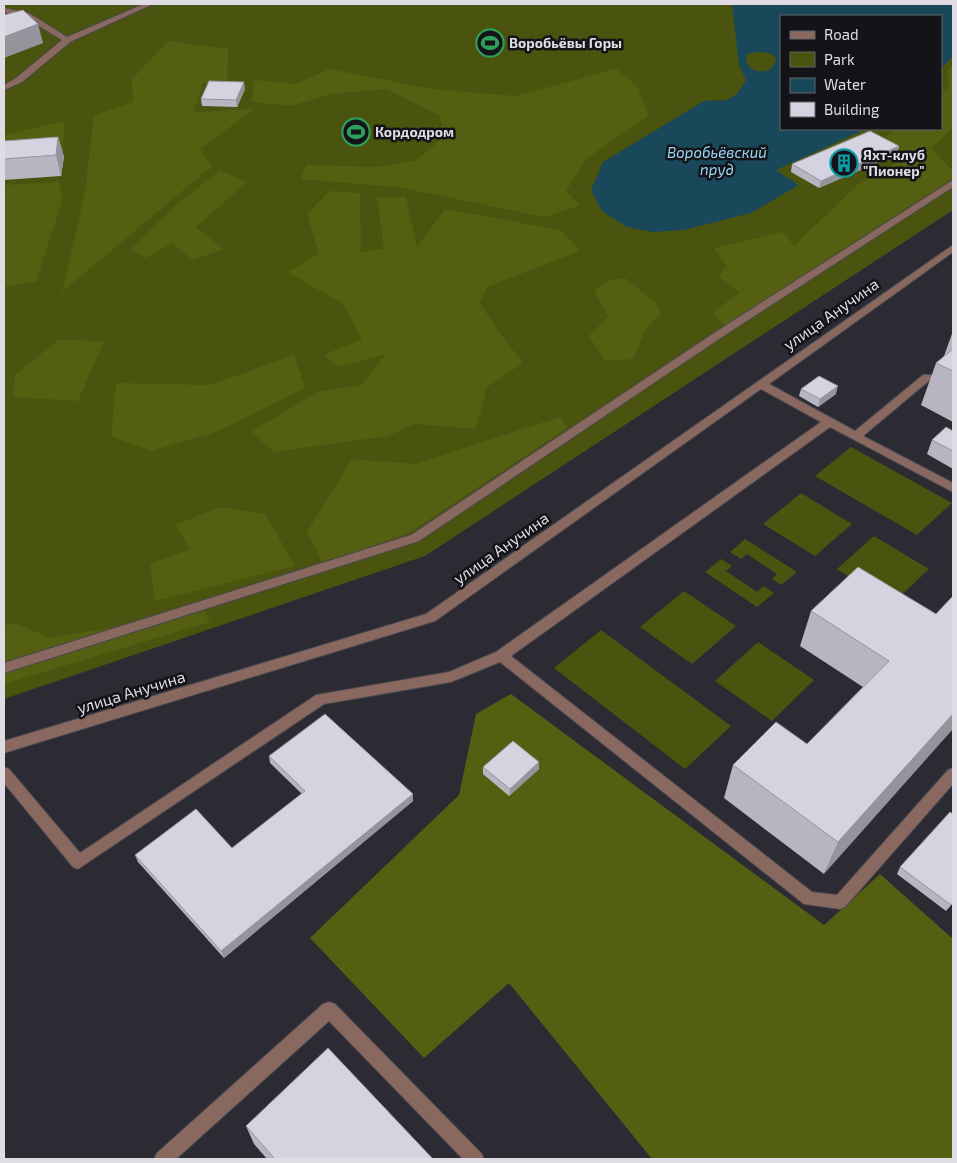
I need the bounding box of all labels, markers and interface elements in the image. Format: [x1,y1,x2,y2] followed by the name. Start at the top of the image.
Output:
[780,15,942,130] legend
[824,25,859,43] text: Road
[475,28,505,58] sports icon: Воробьёвы Горы
[509,34,622,51] place label: Воробьёвы Горы
[824,50,855,68] text: Park
[824,75,866,93] text: Water
[824,100,880,118] text: Building
[341,117,371,147] sports icon: Кордодром
[375,123,454,140] place label: Кордодром
[667,143,767,178] water label: Воробьёвский пруд
[863,146,925,179] place label: Яхт-клуб "Пионер"
[829,148,859,178] building icon: Яхт-клуб "Пионер"
[779,274,883,354] street label: улица Анучина
[449,508,553,588] street label: улица Анучина
[74,666,188,718] street label: улица Анучина

